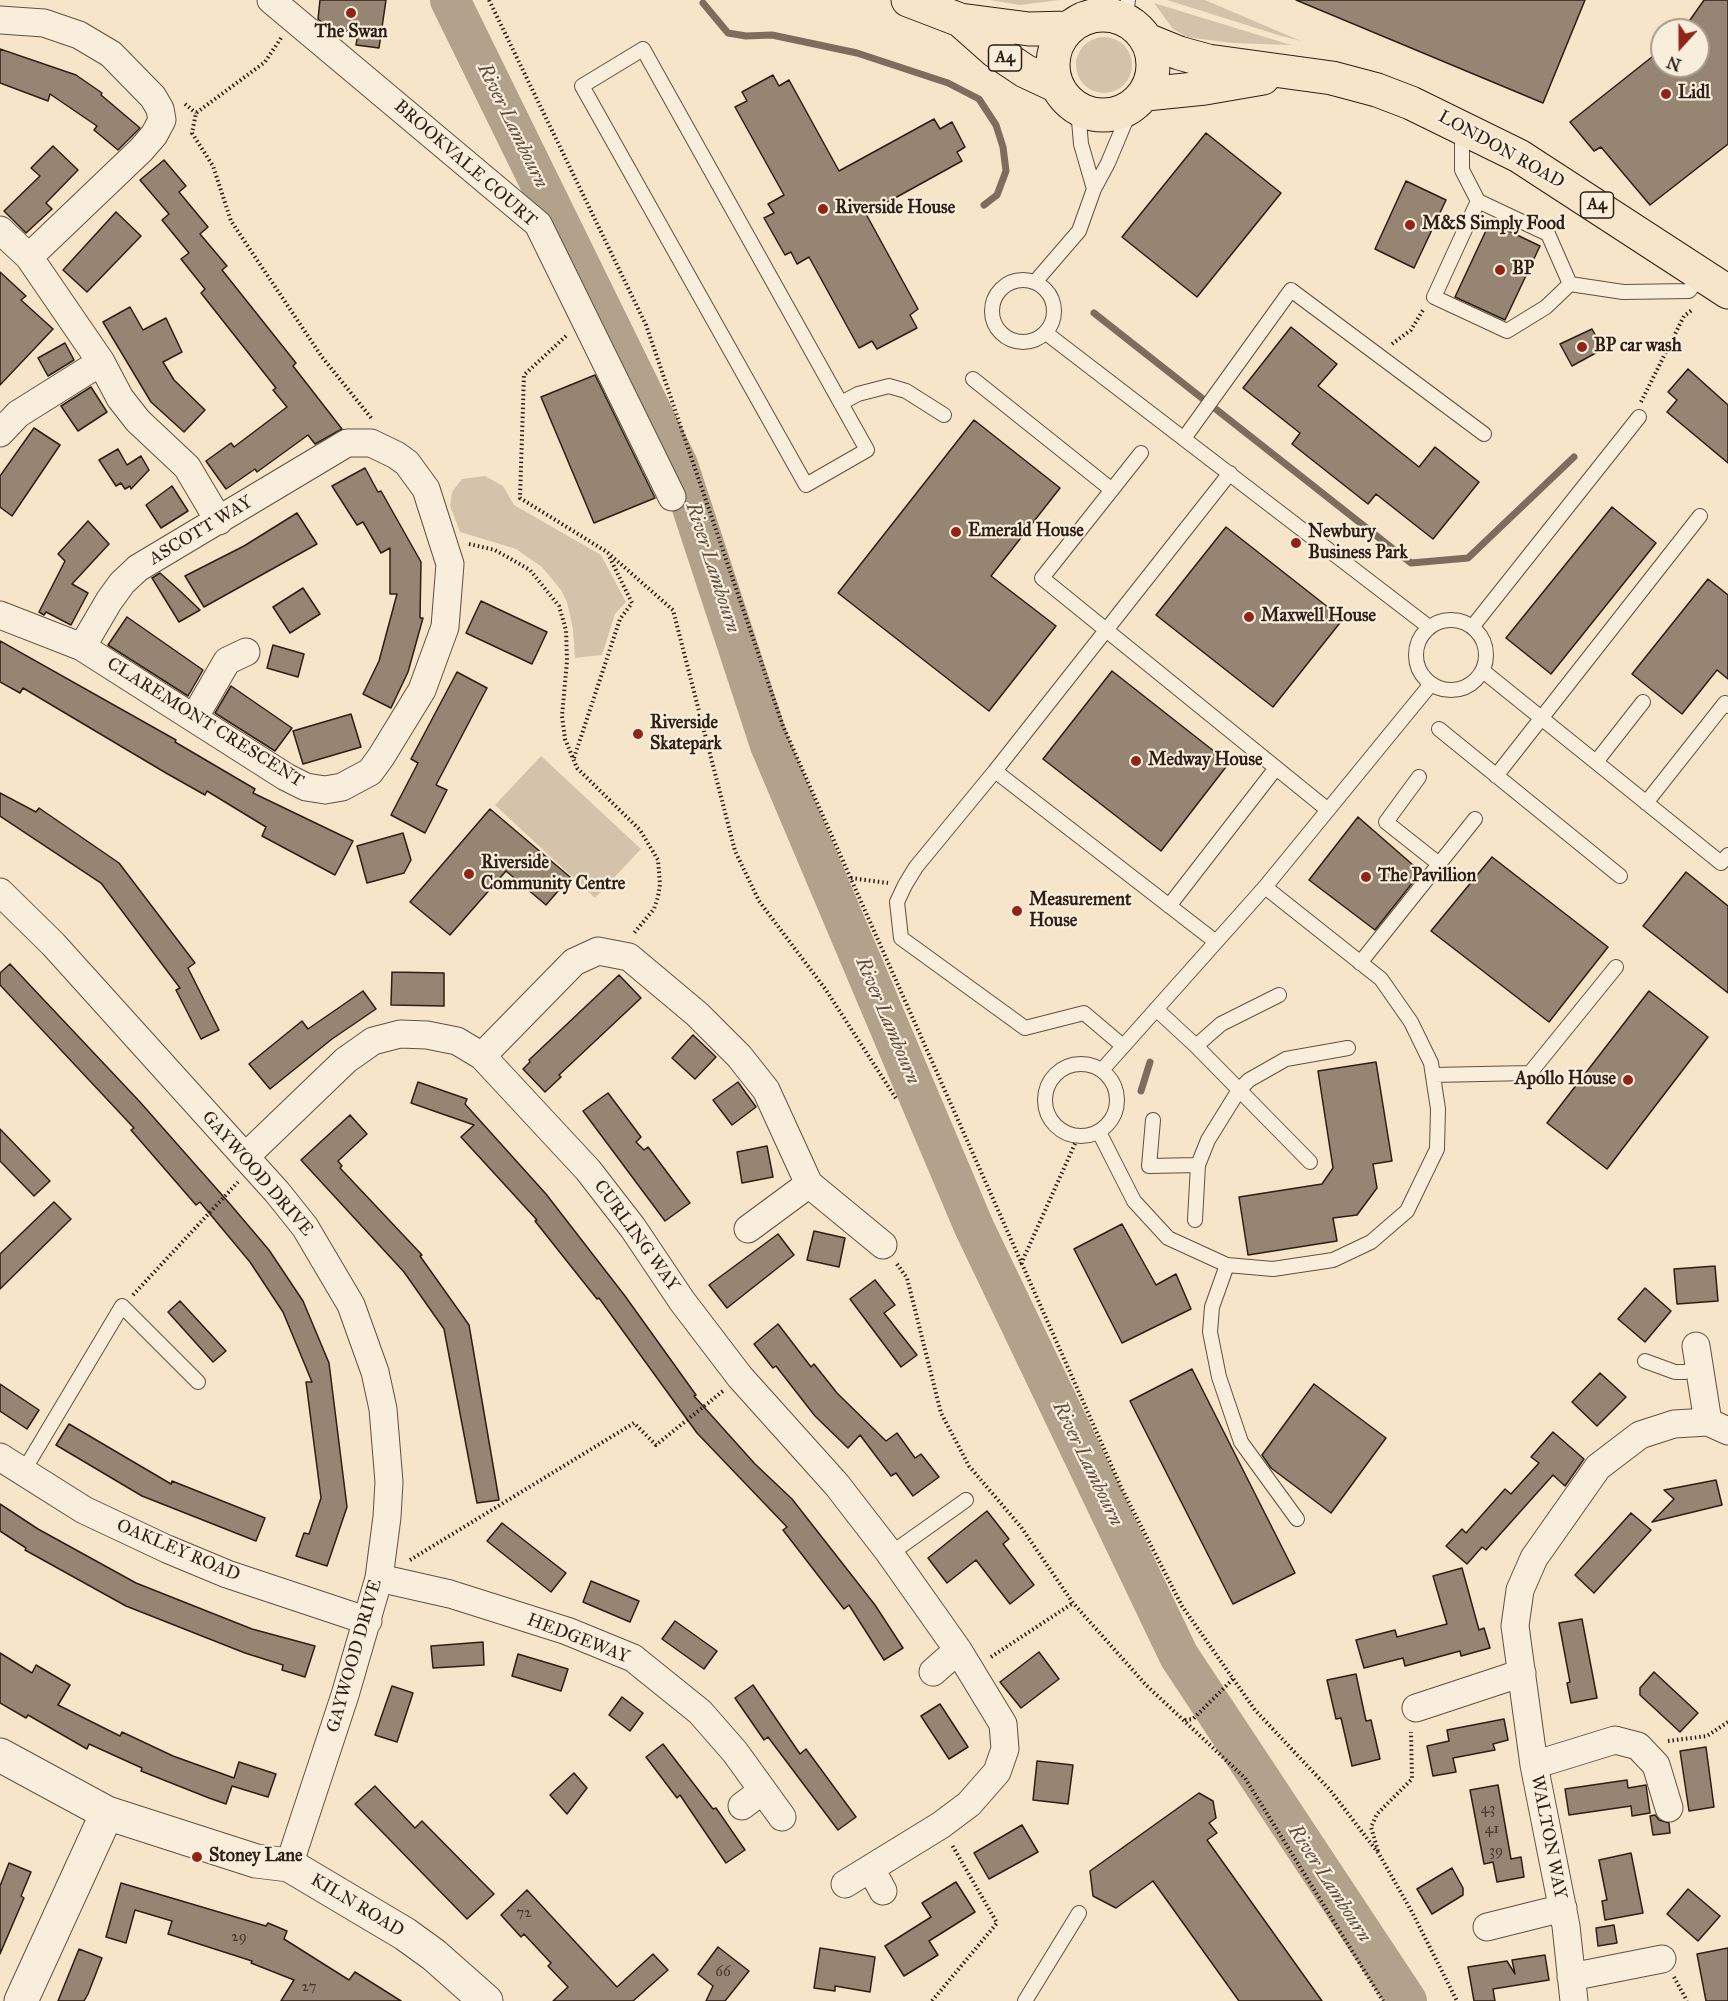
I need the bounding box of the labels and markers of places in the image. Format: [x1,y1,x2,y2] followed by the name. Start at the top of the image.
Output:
[344,6,358,20] marker: The Swan
[315,22,387,44] place label: The Swan
[1678,83,1710,105] place label: Lidl
[1659,87,1673,101] marker: Lidl
[835,198,955,220] place label: Riverside House
[816,202,830,216] marker: Riverside House
[1422,214,1565,236] place label: M&S Simply Food
[1403,218,1417,232] marker: M&S Simply Food
[1512,259,1534,281] place label: BP
[1493,263,1507,277] marker: BP
[1594,336,1682,358] place label: BP car wash
[1575,340,1589,354] marker: BP car wash
[968,521,1084,543] place label: Emerald House
[1308,522,1408,564] place label: Newbury Business Park
[949,525,963,539] marker: Emerald House
[1289,536,1303,550] marker: Newbury Business Park
[1261,606,1376,628] place label: Maxwell House
[1242,610,1256,624] marker: Maxwell House
[650,713,722,756] place label: Riverside Skatepark
[631,727,645,741] marker: Riverside Skatepark
[1148,750,1262,772] place label: Medway House
[1129,754,1143,768] marker: Medway House
[481,853,625,896] place label: Riverside Community Centre
[1378,866,1476,888] place label: The Pavillion
[462,867,476,881] marker: Riverside Community Centre
[1359,870,1373,884] marker: The Pavillion
[1029,890,1131,932] place label: Measurement House
[1010,904,1024,918] marker: Measurement House
[1515,1069,1616,1091] place label: Apollo House
[1621,1073,1635,1087] marker: Apollo House
[209,1846,303,1868] place label: Stoney Lane
[190,1850,204,1864] marker: Stoney Lane

